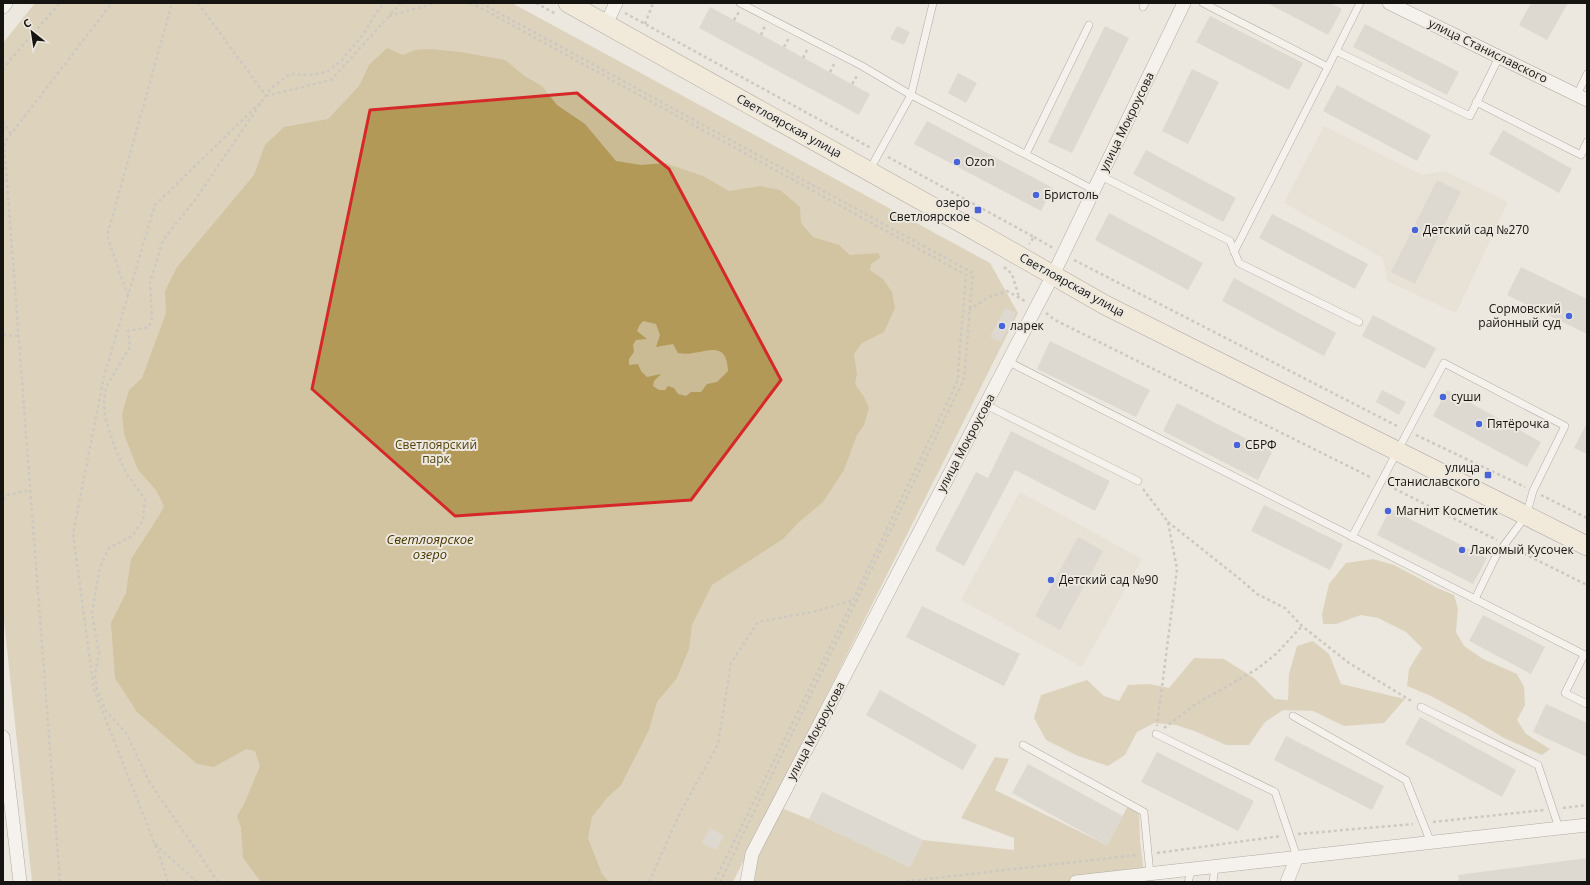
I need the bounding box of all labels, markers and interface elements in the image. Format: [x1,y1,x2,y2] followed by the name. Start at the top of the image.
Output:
[12,12,52,52] north arrow
[1426,14,1551,87] street label: улица Станиславского
[20,15,34,31] text: С
[1095,69,1158,175] street label: улица Мокроусова
[734,90,845,162] street label: Светлоярская улица
[965,153,995,170] place label: Ozon
[952,157,962,167] marker: Ozon
[1044,186,1099,203] place label: Бристоль
[1031,190,1041,200] marker: Бристоль
[889,194,970,225] place label: озеро Светлоярское
[973,205,983,215] marker: озеро Светлоярское
[1423,221,1529,238] place label: Детский сад №270
[1410,225,1420,235] marker: Детский сад №270
[1017,249,1128,321] street label: Светлоярская улица
[1478,300,1561,331] place label: Сормовский районный суд
[1564,311,1574,321] marker: Сормовский районный суд
[1010,317,1045,334] place label: ларек
[997,321,1007,331] marker: ларек
[1451,388,1481,405] place label: суши
[932,391,999,495] street label: улица Мокроусова
[1438,392,1448,402] marker: суши
[1487,415,1549,432] place label: Пятёрочка
[1474,419,1484,429] marker: Пятёрочка
[395,436,477,467] park label: Светлоярский парк
[1245,436,1277,453] place label: СБРФ
[1232,440,1242,450] marker: СБРФ
[1387,459,1480,490] place label: улица Станиславского
[1483,470,1493,480] marker: улица Станиславского
[1396,502,1499,519] place label: Магнит Косметик
[1383,506,1393,516] marker: Магнит Косметик
[386,530,474,563] water label: Светлоярское озеро
[1470,541,1575,558] place label: Лакомый Кусочек
[1457,545,1467,555] marker: Лакомый Кусочек
[1059,571,1158,588] place label: Детский сад №90
[1046,575,1056,585] marker: Детский сад №90
[782,679,849,783] street label: улица Мокроусова

